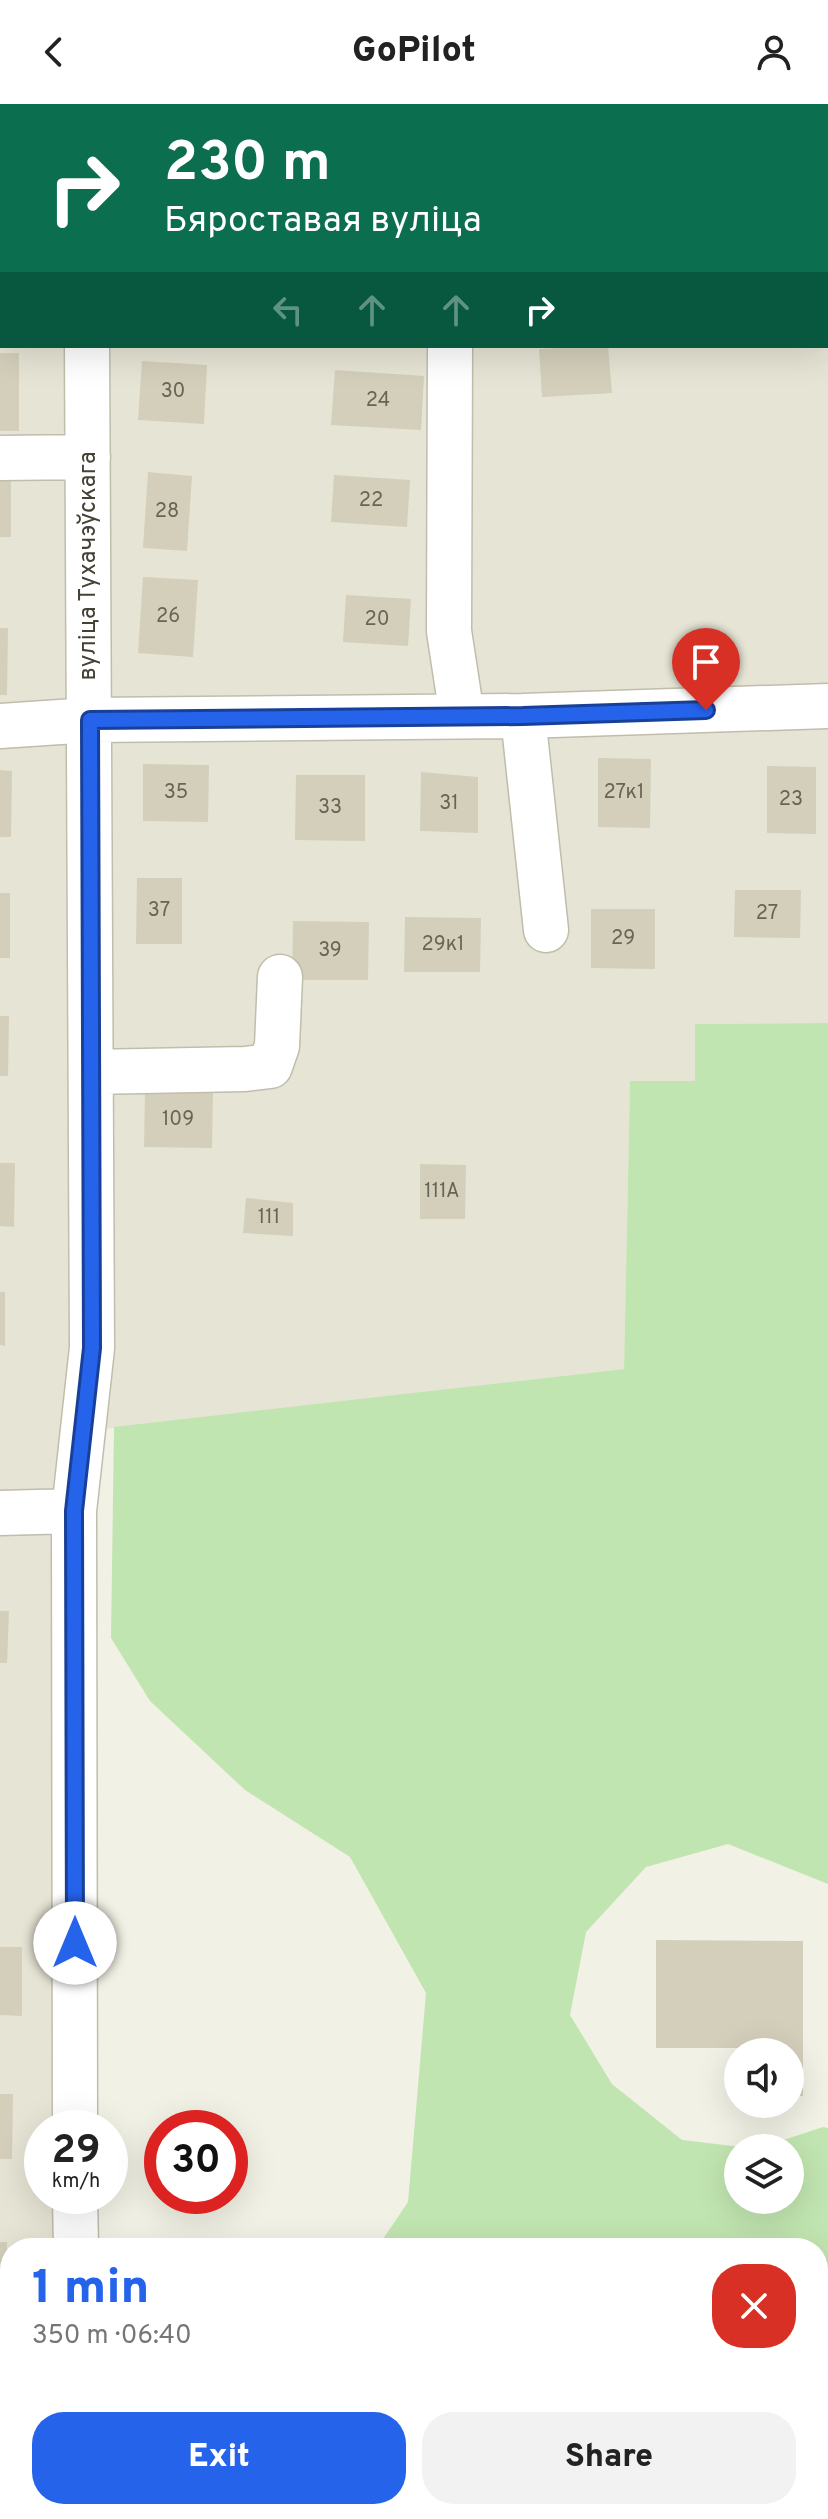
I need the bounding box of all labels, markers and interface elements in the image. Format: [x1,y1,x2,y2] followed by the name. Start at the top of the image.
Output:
[352,29,476,75] text: GoPilot
[32,30,76,74] icon: back
[752,30,796,74] icon: person
[164,130,331,200] text: 230 m
[32,136,136,240] icon: right
[164,199,482,245] text: Бяроставая вуліца
[266,288,310,332] icon: left
[350,288,394,332] icon: ahead
[434,288,478,332] icon: ahead
[518,288,562,332] icon: right
[161,379,185,405] house number: 30
[366,388,390,414] house number: 24
[74,451,104,681] street label: вуліца Тухачэўскага
[359,488,383,514] house number: 22
[155,499,179,525] house number: 28
[156,604,180,630] house number: 26
[364,607,390,633] house number: 20
[672,628,740,710] pin
[684,640,728,684] icon: arrive
[164,780,188,806] house number: 35
[604,780,644,806] house number: 27к1
[779,787,803,813] house number: 23
[439,791,459,817] house number: 31
[318,795,342,821] house number: 33
[148,898,170,924] house number: 37
[756,901,778,927] house number: 27
[611,926,635,952] house number: 29
[421,932,465,958] house number: 29к1
[318,938,342,964] house number: 39
[162,1107,194,1133] house number: 109
[424,1179,460,1205] house number: 111А
[258,1205,280,1231] house number: 111
[33,1901,117,1985] position arrow
[724,2038,804,2214] map controls
[724,2038,804,2118] button: sound
[144,2110,248,2214] speed limit sign: 30
[51,2127,101,2177] text: 29
[724,2134,804,2214] button: layers
[52,2169,100,2195] text: km/h
[32,2260,149,2320] text: 1 min
[712,2264,796,2348] button: close
[32,2320,192,2353] text: 350 m · 06:40
[32,2412,406,2504] button: Exit
[422,2412,796,2504] button: Share

